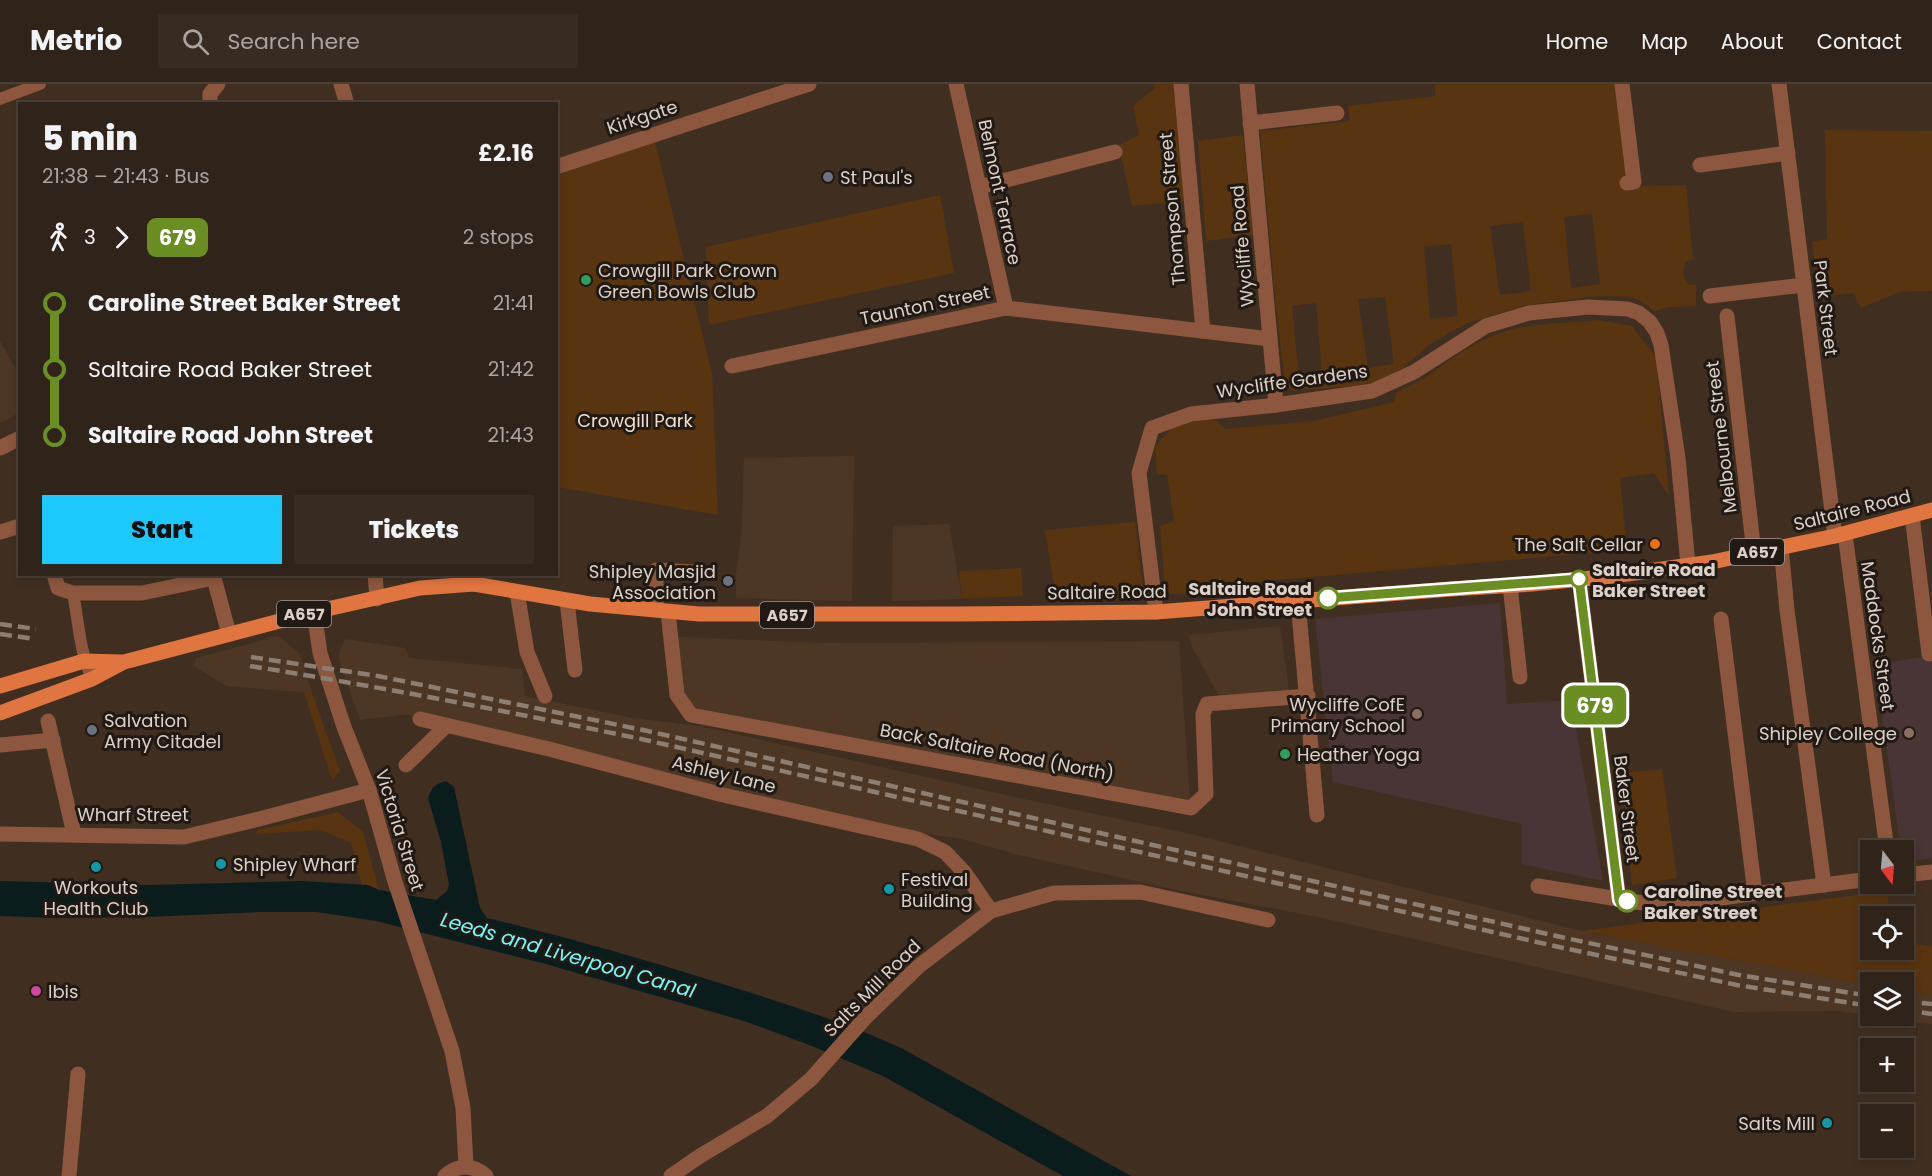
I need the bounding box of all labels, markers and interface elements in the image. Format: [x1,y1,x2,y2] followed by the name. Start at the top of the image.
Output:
[158,14,578,68] search box
[30,21,122,60] text: Metrio
[179,25,212,58] icon: search
[227,26,360,57] text: Search here
[1546,27,1608,56] text: Home
[1641,27,1688,56] text: Map
[1721,27,1784,56] text: About
[1817,27,1902,56] text: Contact
[603,94,681,140] street label: Kirkgate
[42,115,138,162] text: 5 min
[972,117,1028,267] street label: Belmont Terrace
[1153,131,1191,287] street label: Thompson Street
[478,138,534,169] text: £2.16
[42,162,210,190] text: 21:38 – 21:43 · Bus
[840,165,913,190] place label: St Paul's
[821,170,835,184] marker: St Paul's
[1224,184,1260,308] street label: Wycliffe Road
[42,221,75,254] icon: walk
[105,221,138,254] icon: forward
[84,223,96,251] text: 3
[159,223,196,252] text: 679
[463,223,534,251] text: 2 stops
[598,258,777,304] place label: Crowgill Park Crown Green Bowls Club
[1808,259,1844,357] street label: Park Street
[579,273,593,287] marker: Crowgill Park Crown Green Bowls Club
[858,279,992,331] street label: Taunton Street
[88,288,400,319] text: Caroline Street Baker Street
[493,289,534,317] text: 21:41
[88,354,372,385] text: Saltaire Road Baker Street
[488,355,534,383] text: 21:42
[1215,358,1369,404] street label: Wycliffe Gardens
[1699,359,1743,515] street label: Melbourne Street
[577,408,694,433] park label: Crowgill Park
[88,420,373,451] text: Saltaire Road John Street
[487,421,534,449] text: 21:43
[1791,483,1913,537] street label: Saltaire Road
[42,495,282,564] button: Start
[294,495,534,564] button: Tickets
[1514,532,1643,557] place label: The Salt Cellar
[1648,537,1662,551] marker: The Salt Cellar
[1730,539,1784,565] road number: A657
[1592,557,1716,603] place label: Saltaire Road Baker Street
[589,559,716,605] place label: Shipley Masjid Association
[1855,560,1901,712] street label: Maddocks Street
[1570,570,1588,588] marker: Saltaire Road Baker Street
[721,574,735,588] marker: Shipley Masjid Association
[1188,576,1312,622] place label: Saltaire Road John Street
[1047,578,1167,606] street label: Saltaire Road
[1317,587,1339,609] marker: Saltaire Road John Street
[277,601,331,627] road number: A657
[760,602,814,628] road number: A657
[1560,686,1630,724] line badge: 679
[1576,691,1614,720] text: 679
[1271,692,1405,738] place label: Wycliffe CofE Primary School
[1410,707,1424,721] marker: Wycliffe CofE Primary School
[104,708,221,754] place label: Salvation Army Citadel
[878,717,1116,787] street label: Back Saltaire Road (North)
[1759,721,1897,746] place label: Shipley College
[85,723,99,737] marker: Salvation Army Citadel
[1902,726,1916,740] marker: Shipley College
[1297,742,1420,767] place label: Heather Yoga
[1278,747,1292,761] marker: Heather Yoga
[669,749,779,799] street label: Ashley Lane
[1608,754,1646,864] street label: Baker Street
[370,766,430,894] street label: Victoria Street
[77,802,189,827] street label: Wharf Street
[1860,840,1914,894] north arrow
[1860,840,1914,1158] map controls
[233,852,356,877] place label: Shipley Wharf
[214,857,228,871] marker: Shipley Wharf
[89,860,103,874] marker: Workouts Health Club
[901,867,973,913] place label: Festival Building
[43,875,149,921] place label: Workouts Health Club
[1644,879,1782,925] place label: Caroline Street Baker Street
[882,882,896,896] marker: Festival Building
[1616,890,1638,912] marker: Caroline Street Baker Street
[437,905,699,1005] water label: Leeds and Liverpool Canal
[1860,906,1914,960] button: locate
[818,934,926,1042] street label: Salts Mill Road
[1860,972,1914,1026] button: layers
[48,979,78,1004] place label: Ibis
[29,984,43,998] marker: Ibis
[1860,1038,1914,1092] button: +
[1860,1104,1914,1158] button: −
[1738,1111,1815,1136] place label: Salts Mill
[1820,1116,1834,1130] marker: Salts Mill

